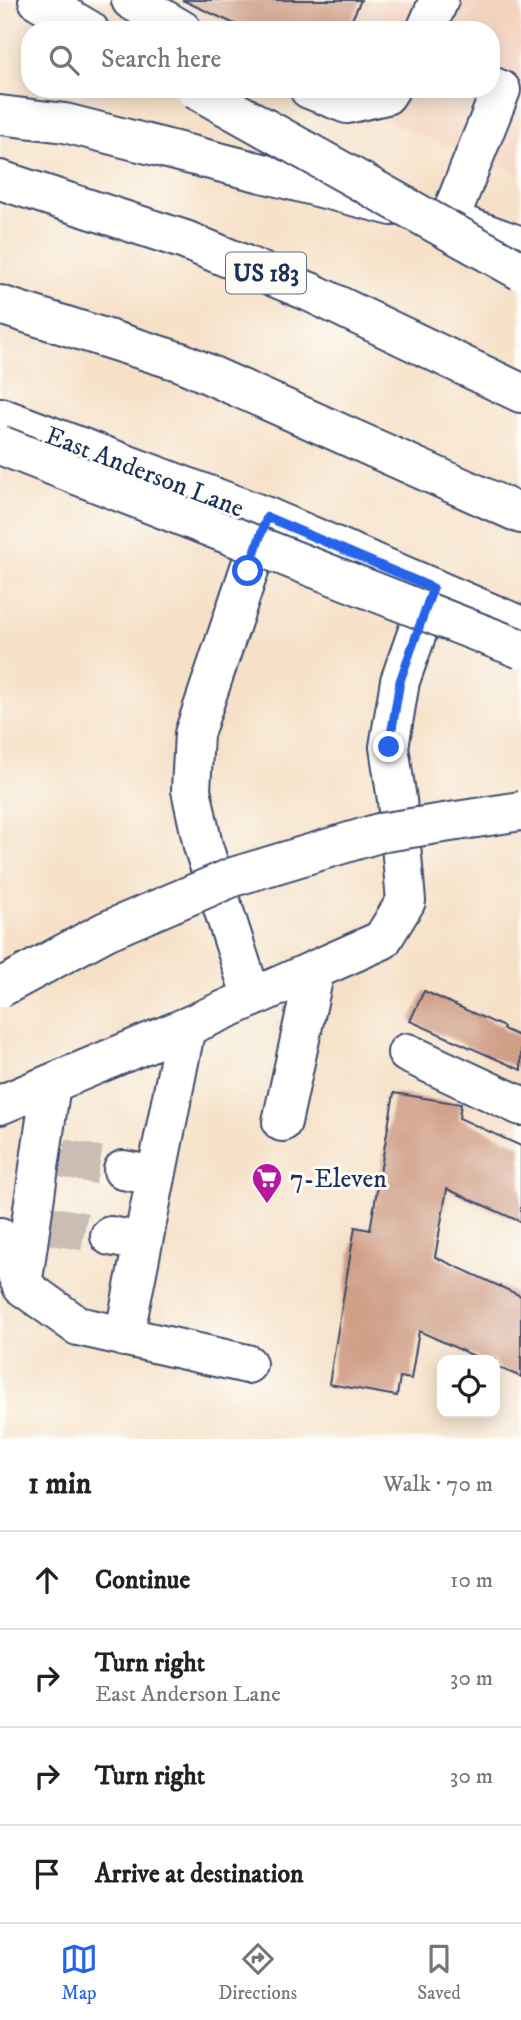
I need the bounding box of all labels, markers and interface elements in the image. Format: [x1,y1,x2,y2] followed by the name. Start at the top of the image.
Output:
[21,21,500,98] search box
[45,41,83,79] icon: search
[101,43,221,76] text: Search here
[226,252,306,294] road number: US 183
[41,419,248,525] street label: East Anderson Lane
[232,555,263,586] route start
[373,731,404,762] route end
[250,1161,284,1205] supermarket icon: 7-Eleven
[290,1163,387,1196] place label: 7-Eleven
[437,1355,500,1418] map controls
[437,1355,500,1418] button: locate
[28,1466,91,1503] text: 1 min
[383,1470,493,1499] text: Walk · 70 m
[28,1561,66,1599] icon: ahead
[95,1564,190,1597] text: Continue
[450,1566,493,1595] text: 10 m
[95,1647,205,1680] text: Turn right
[28,1659,66,1697] icon: right
[450,1664,493,1693] text: 30 m
[95,1680,281,1709] text: East Anderson Lane
[28,1757,66,1795] icon: right
[95,1760,205,1793] text: Turn right
[450,1762,493,1791] text: 30 m
[28,1855,66,1893] icon: arrive
[95,1858,304,1891] text: Arrive at destination
[60,1940,98,2005] tab: Map
[218,1940,297,2005] tab: Directions
[417,1940,461,2005] tab: Saved

